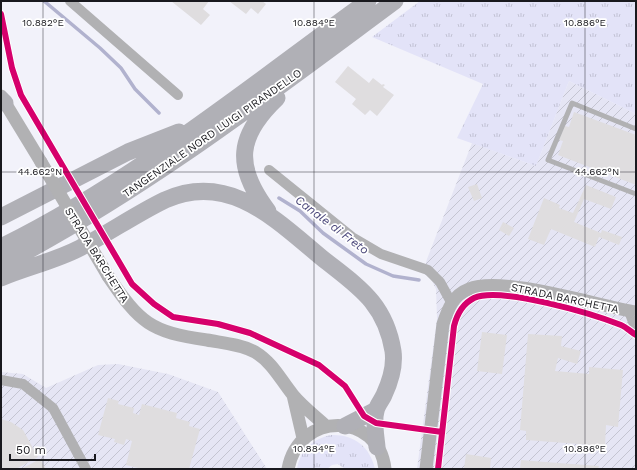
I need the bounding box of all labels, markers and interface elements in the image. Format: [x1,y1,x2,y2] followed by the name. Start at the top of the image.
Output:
[22,17,64,28] text: 10.882°E
[293,17,335,28] text: 10.884°E
[564,17,606,28] text: 10.886°E
[120,66,304,200] street label: TANGENZIALE NORD LUIGI PIRANDELLO
[18,166,62,177] text: 44.662°N
[575,166,619,177] text: 44.662°N
[292,193,372,257] water label: Canale di Freto
[62,205,131,305] street label: STRADA BARCHETTA
[510,281,620,316] street label: STRADA BARCHETTA
[10,436,95,462] scale bar
[16,443,46,457] text: 50 m
[293,443,335,454] text: 10.884°E
[564,443,606,454] text: 10.886°E

